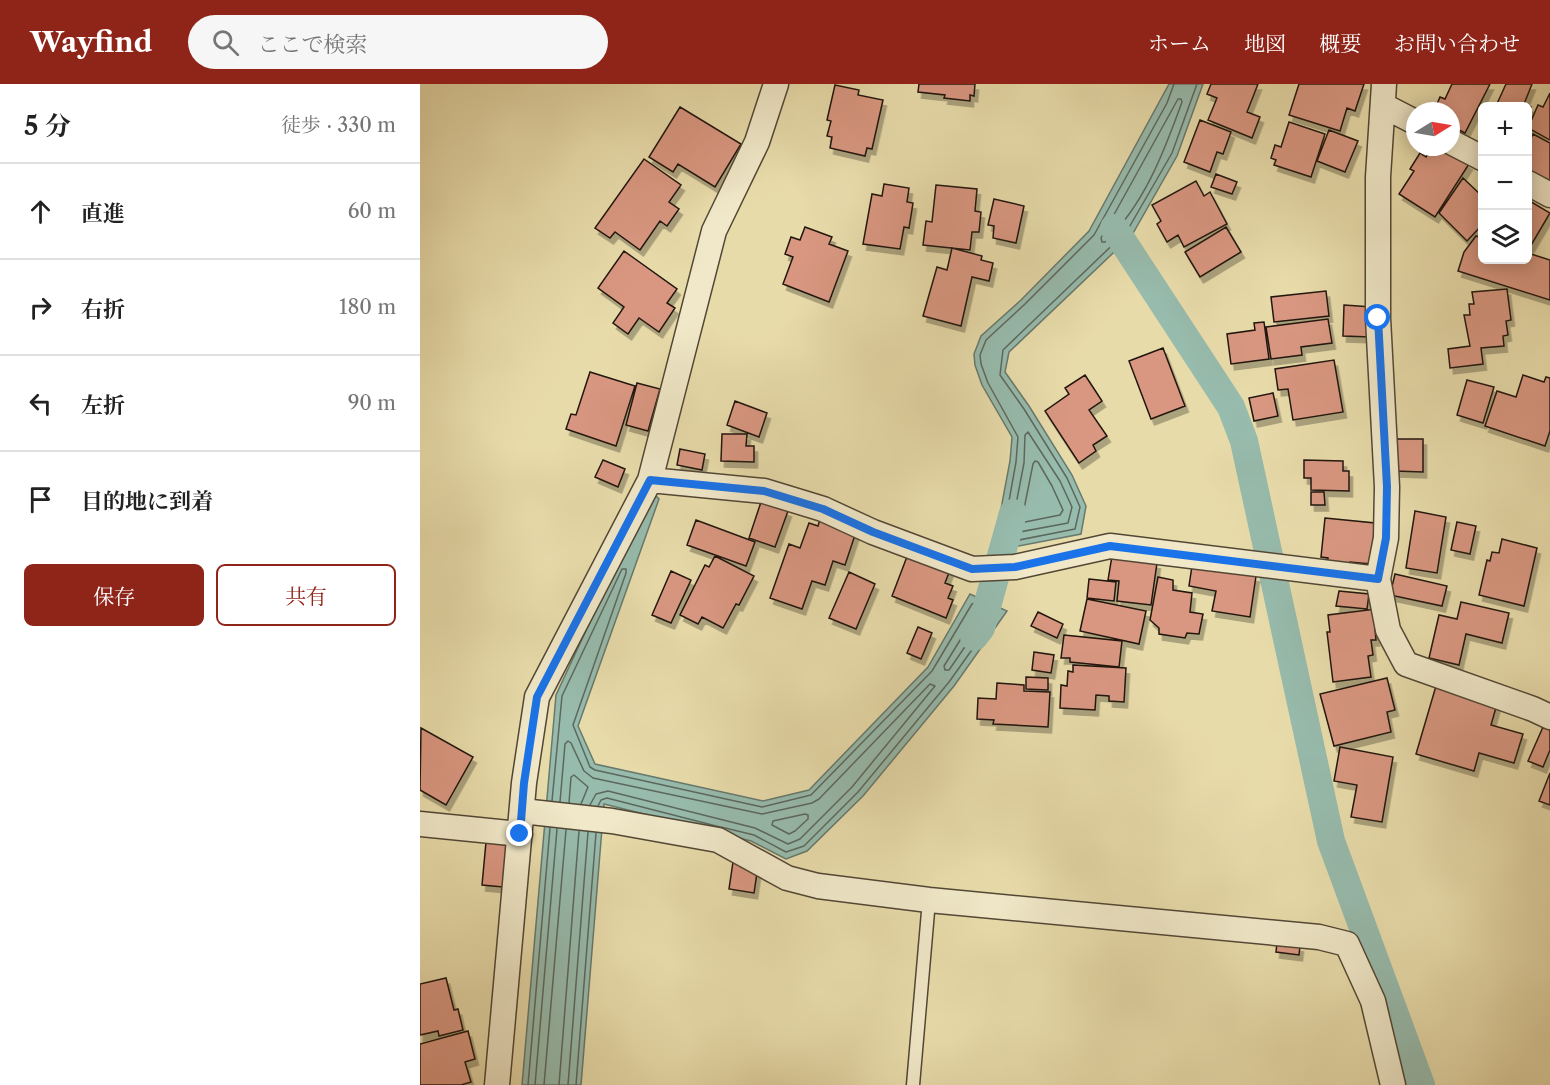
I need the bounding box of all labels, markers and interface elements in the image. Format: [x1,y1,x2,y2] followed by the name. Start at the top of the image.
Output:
[188,15,608,69] search box
[30,25,152,59] text: Wayfind
[209,26,242,59] icon: search
[257,31,367,58] text: ここで検索
[1148,31,1211,56] text: ホーム
[1244,31,1286,56] text: 地図
[1319,31,1361,56] text: 概要
[1394,31,1520,56] text: お問い合わせ
[1406,102,1460,156] north arrow
[1478,102,1532,264] map controls
[1478,102,1532,156] button: +
[24,110,71,142] text: 5 分
[281,113,396,137] text: 徒歩 · 330 m
[1478,156,1532,210] button: −
[24,195,57,228] icon: ahead
[348,199,396,223] text: 60 m
[81,200,125,227] text: 直進
[1478,210,1532,264] button: layers
[24,291,57,324] icon: right
[339,295,396,319] text: 180 m
[81,296,125,323] text: 右折
[1364,304,1390,330] route start
[24,387,57,420] icon: left
[348,391,396,415] text: 90 m
[81,392,125,419] text: 左折
[24,483,57,516] icon: arrive
[81,488,213,515] text: 目的地に到着
[24,564,204,626] button: 保存
[216,564,396,626] button: 共有
[506,820,532,846] route end

